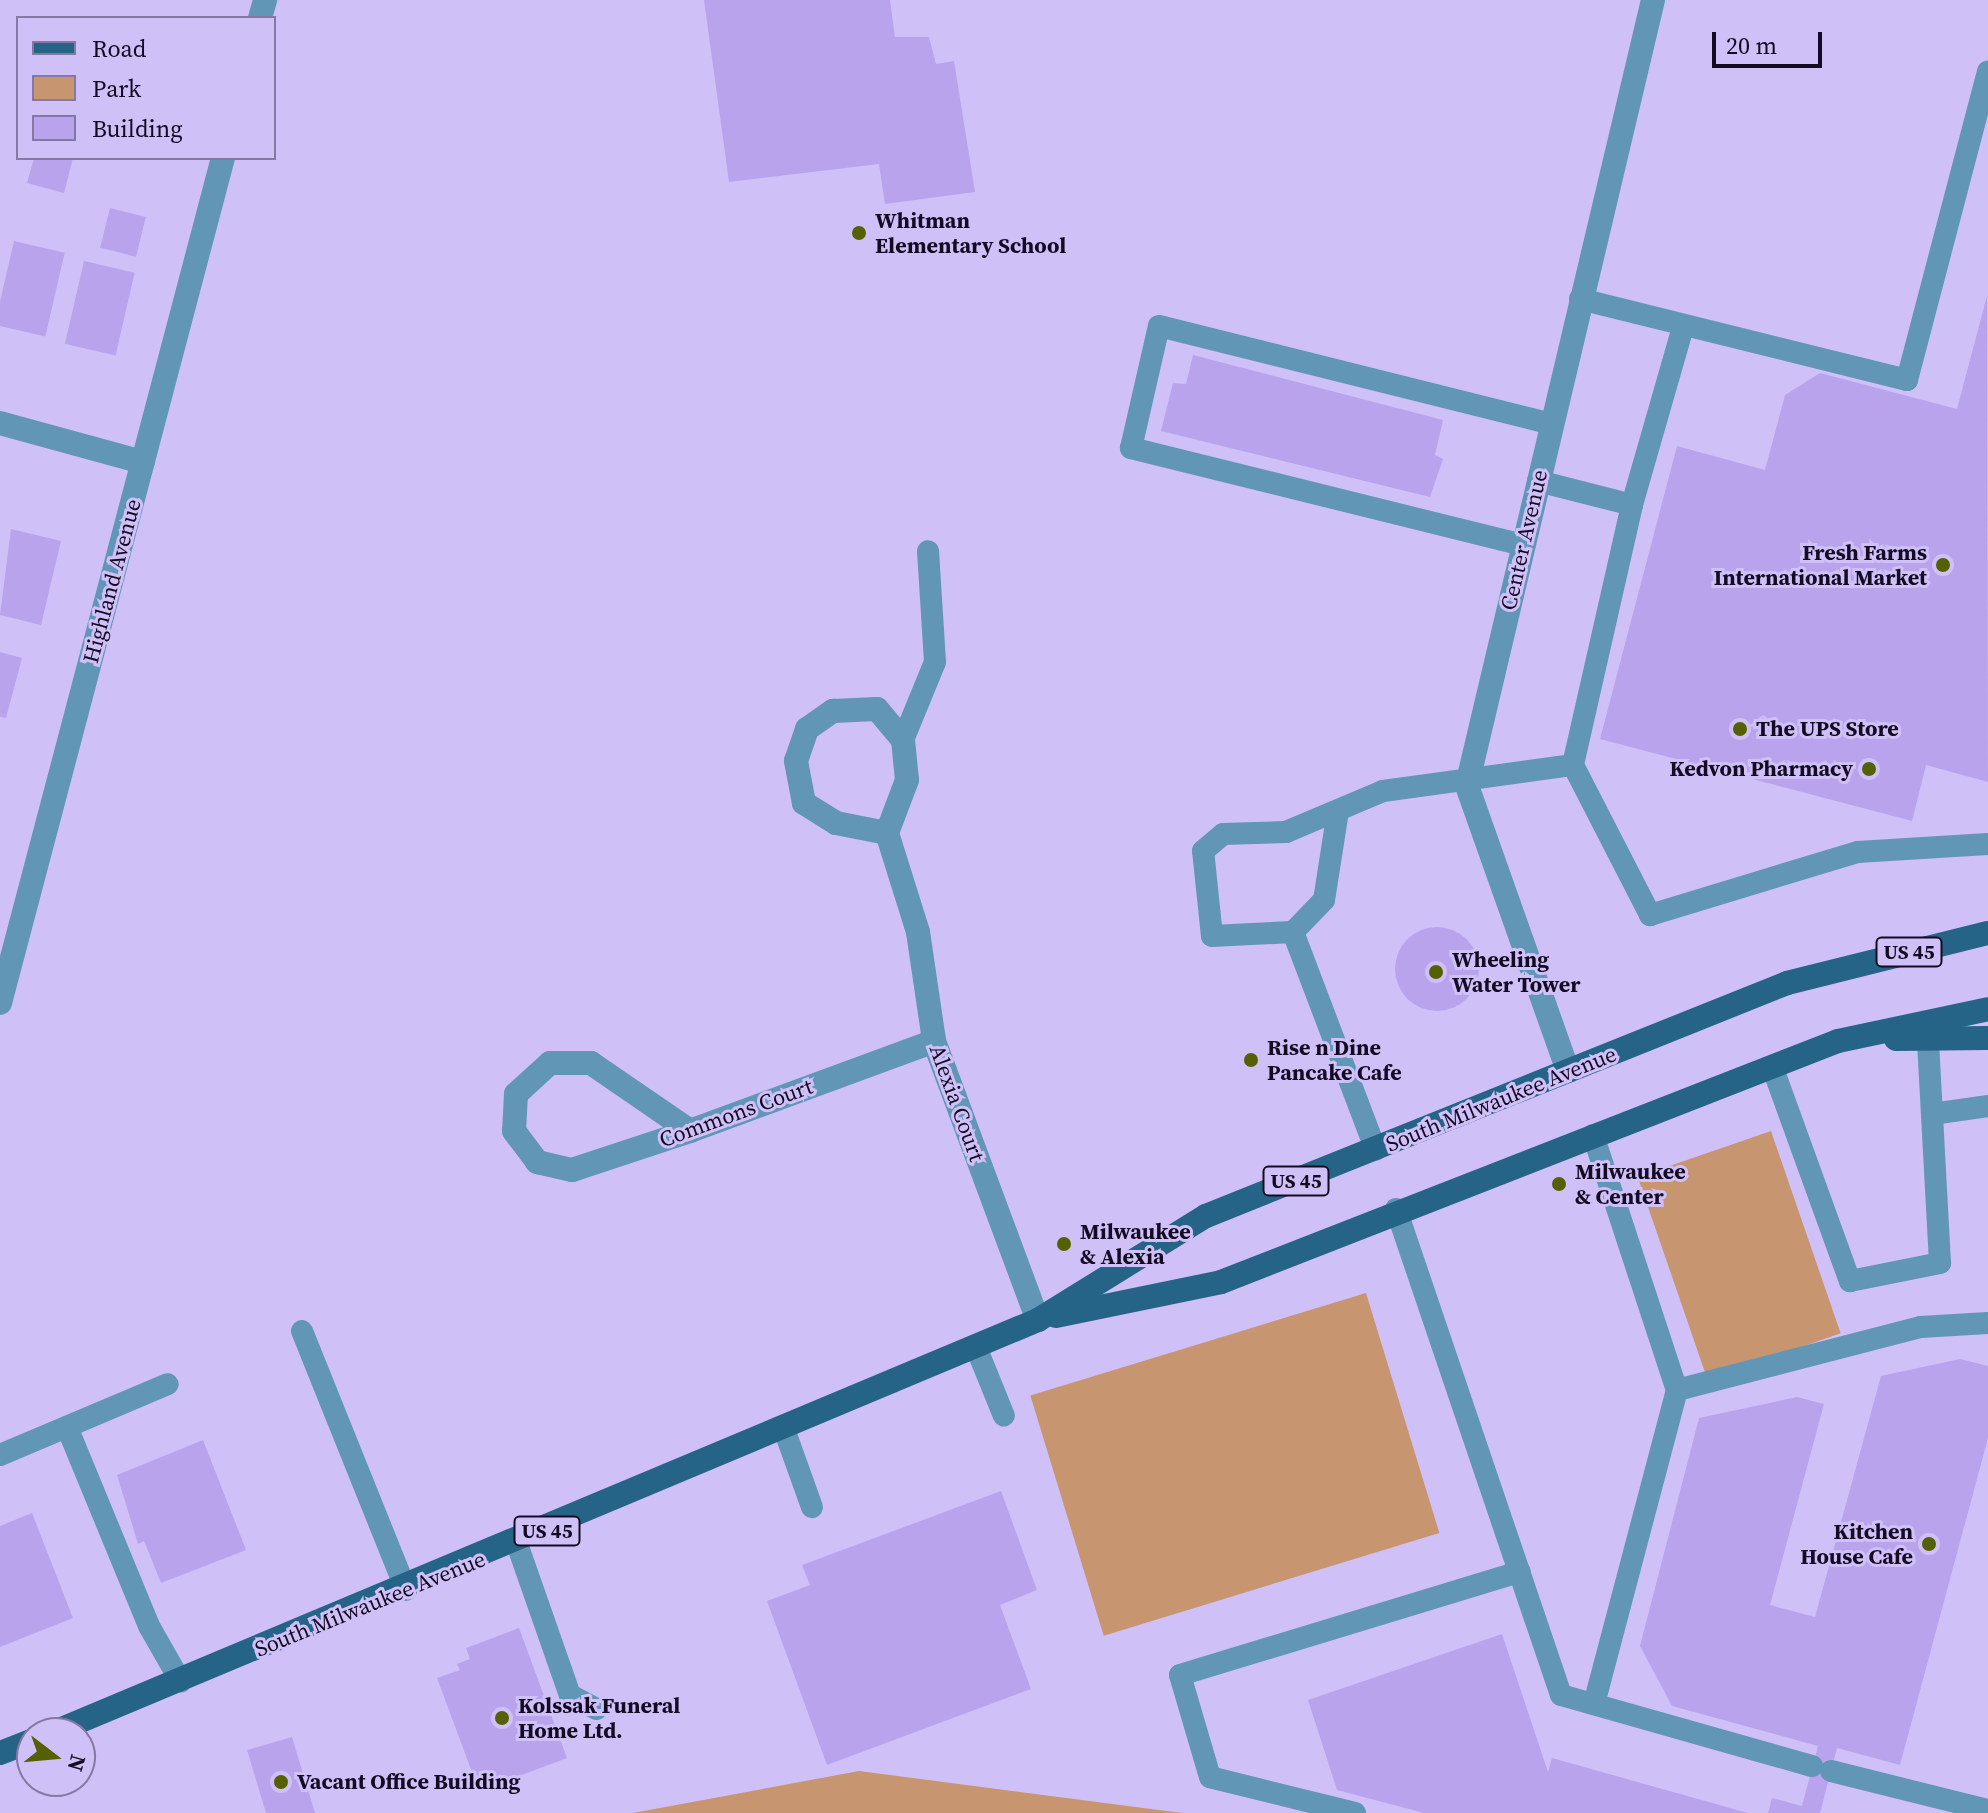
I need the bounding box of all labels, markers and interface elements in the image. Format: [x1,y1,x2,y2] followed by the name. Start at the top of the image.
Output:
[16,16,276,160] legend
[1716,16,1826,66] scale bar
[1726,29,1777,62] text: 20 m
[92,32,146,65] text: Road
[92,72,141,105] text: Park
[92,112,183,145] text: Building
[875,207,1066,258] place label: Whitman Elementary School
[850,224,868,242] marker: Whitman Elementary School
[1495,467,1553,613] street label: Center Avenue
[77,496,147,666] street label: Highland Avenue
[1714,539,1927,590] place label: Fresh Farms International Market
[1934,556,1952,574] marker: Fresh Farms International Market
[1756,716,1899,742] place label: The UPS Store
[1731,720,1749,738] marker: The UPS Store
[1669,756,1853,782] place label: Kedvon Pharmacy
[1860,760,1878,778] marker: Kedvon Pharmacy
[1875,936,1943,968] road number: US 45
[1452,946,1581,998] place label: Wheeling Water Tower
[1427,963,1445,981] marker: Wheeling Water Tower
[1267,1034,1402,1086] place label: Rise n Dine Pancake Cafe
[924,1041,990,1165] street label: Alexia Court
[1382,1041,1620,1157] street label: South Milwaukee Avenue
[1242,1051,1260,1069] marker: Rise n Dine Pancake Cafe
[656,1073,816,1153] street label: Commons Court
[1575,1158,1686,1210] place label: Milwaukee & Center
[1262,1165,1330,1197] road number: US 45
[1550,1175,1568,1193] marker: Milwaukee & Center
[1080,1218,1191,1270] place label: Milwaukee & Alexia
[1055,1235,1073,1253] marker: Milwaukee & Alexia
[513,1515,581,1547] road number: US 45
[1800,1518,1913,1570] place label: Kitchen House Cafe
[1920,1535,1938,1553] marker: Kitchen House Cafe
[251,1546,489,1662] street label: South Milwaukee Avenue
[518,1692,680,1744] place label: Kolssak Funeral Home Ltd.
[493,1709,511,1727] marker: Kolssak Funeral Home Ltd.
[16,1717,96,1797] north arrow
[61,1751,94,1775] text: N
[297,1769,521,1795] place label: Vacant Office Building
[272,1773,290,1791] marker: Vacant Office Building

